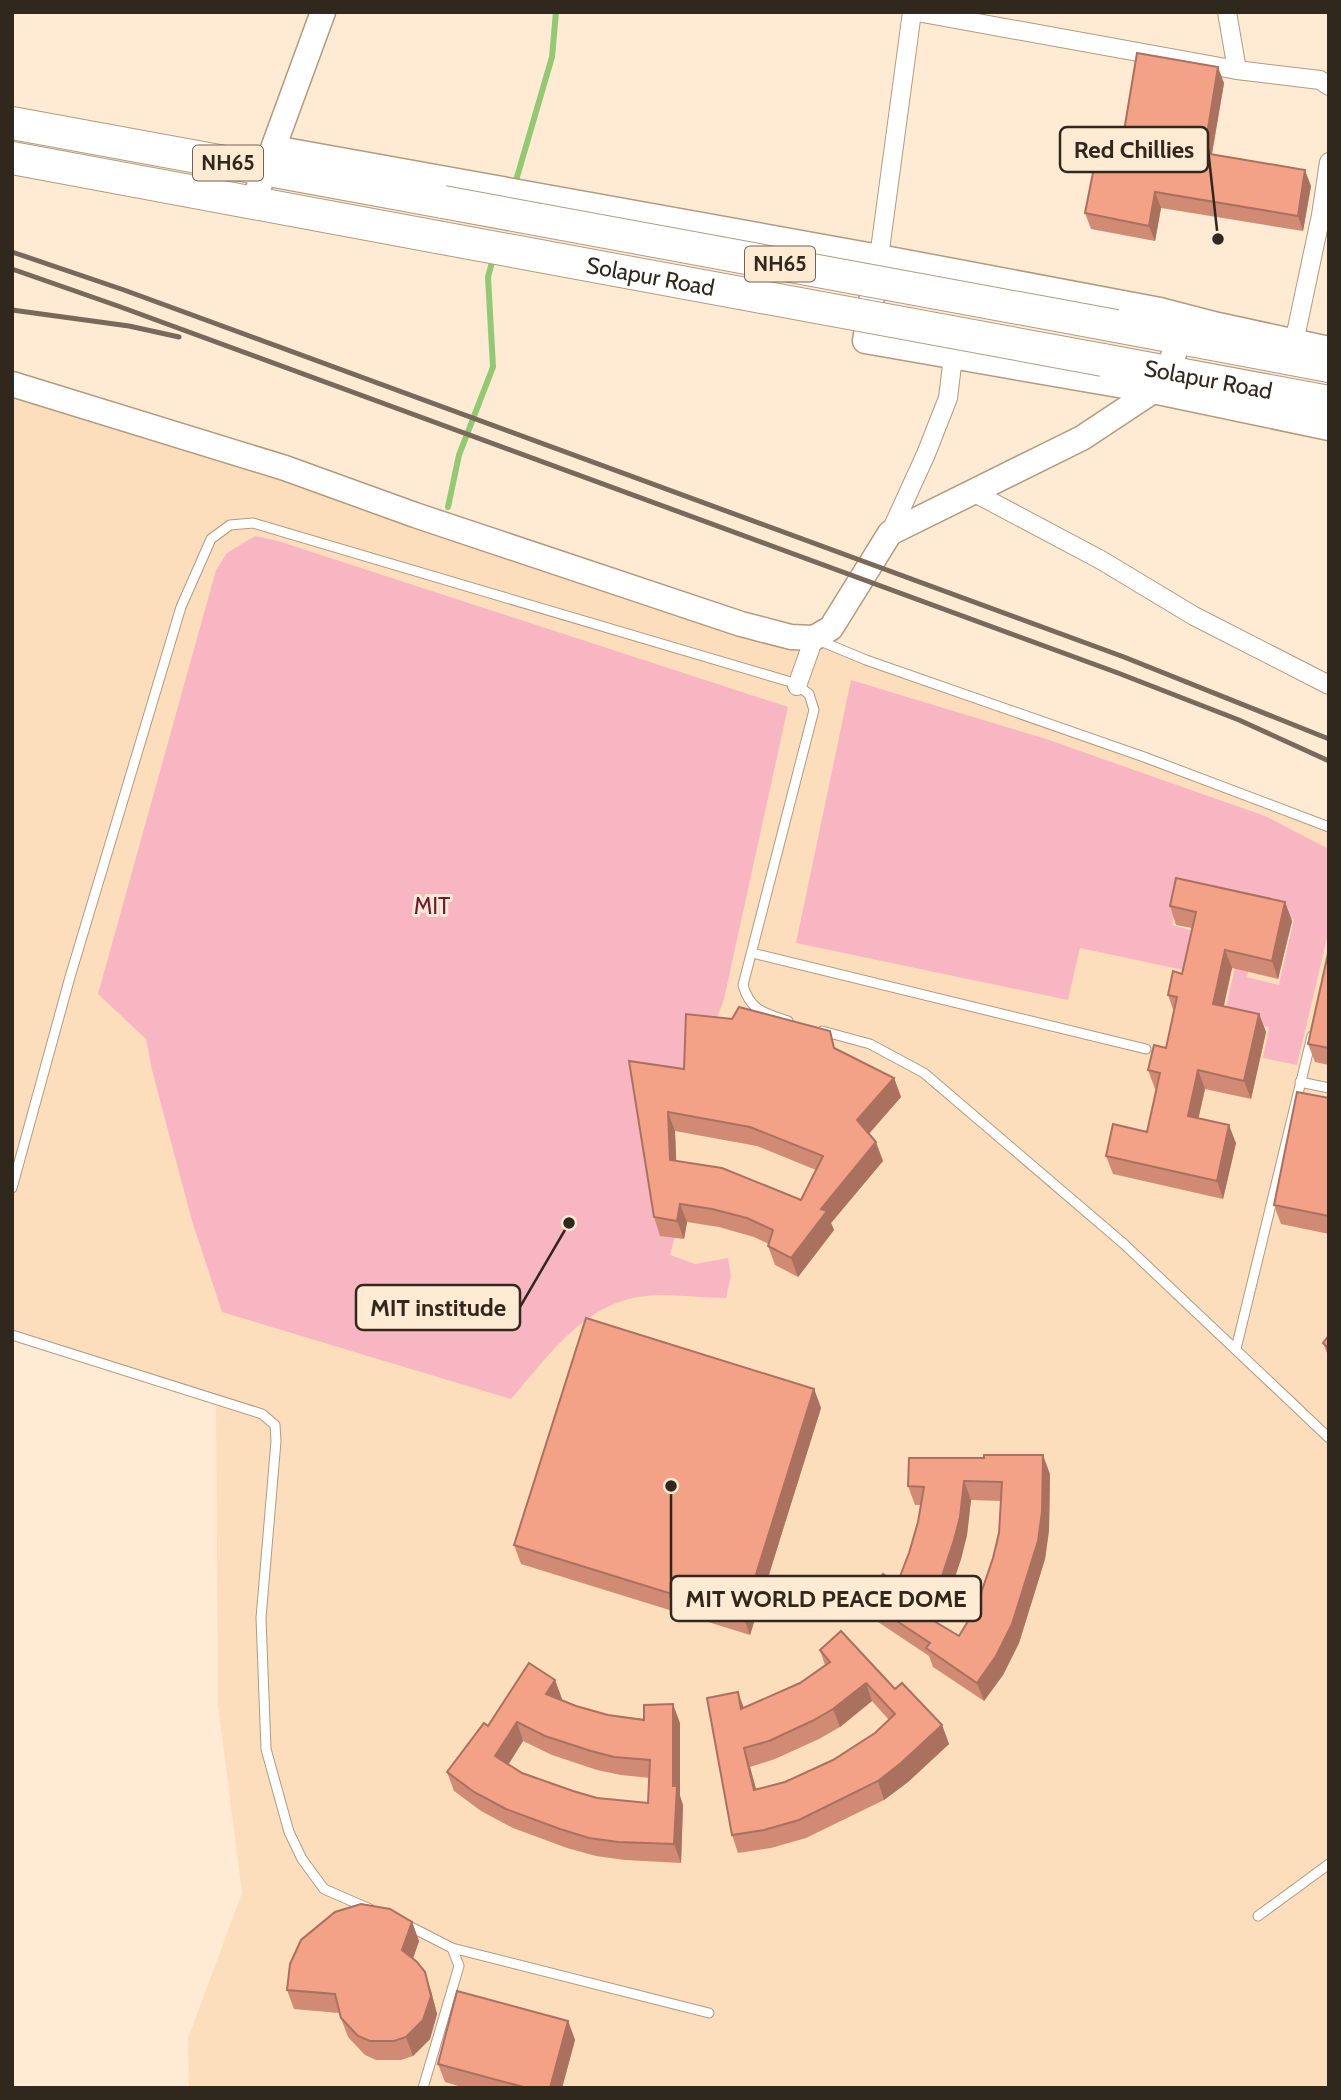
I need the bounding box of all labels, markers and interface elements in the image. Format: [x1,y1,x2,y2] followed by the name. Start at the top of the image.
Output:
[1060,127,1208,172] callout: Red Chillies
[1074,135,1194,164] text: Red Chillies
[193,146,263,180] road number: NH65
[745,246,815,282] road number: NH65
[584,251,717,302] street label: Solapur Road
[1142,354,1275,405] street label: Solapur Road
[414,892,450,920] park label: MIT
[356,1285,520,1330] callout: MIT institude
[370,1293,506,1322] text: MIT institude
[671,1576,981,1621] callout: MIT WORLD PEACE DOME
[685,1584,967,1613] text: MIT WORLD PEACE DOME

